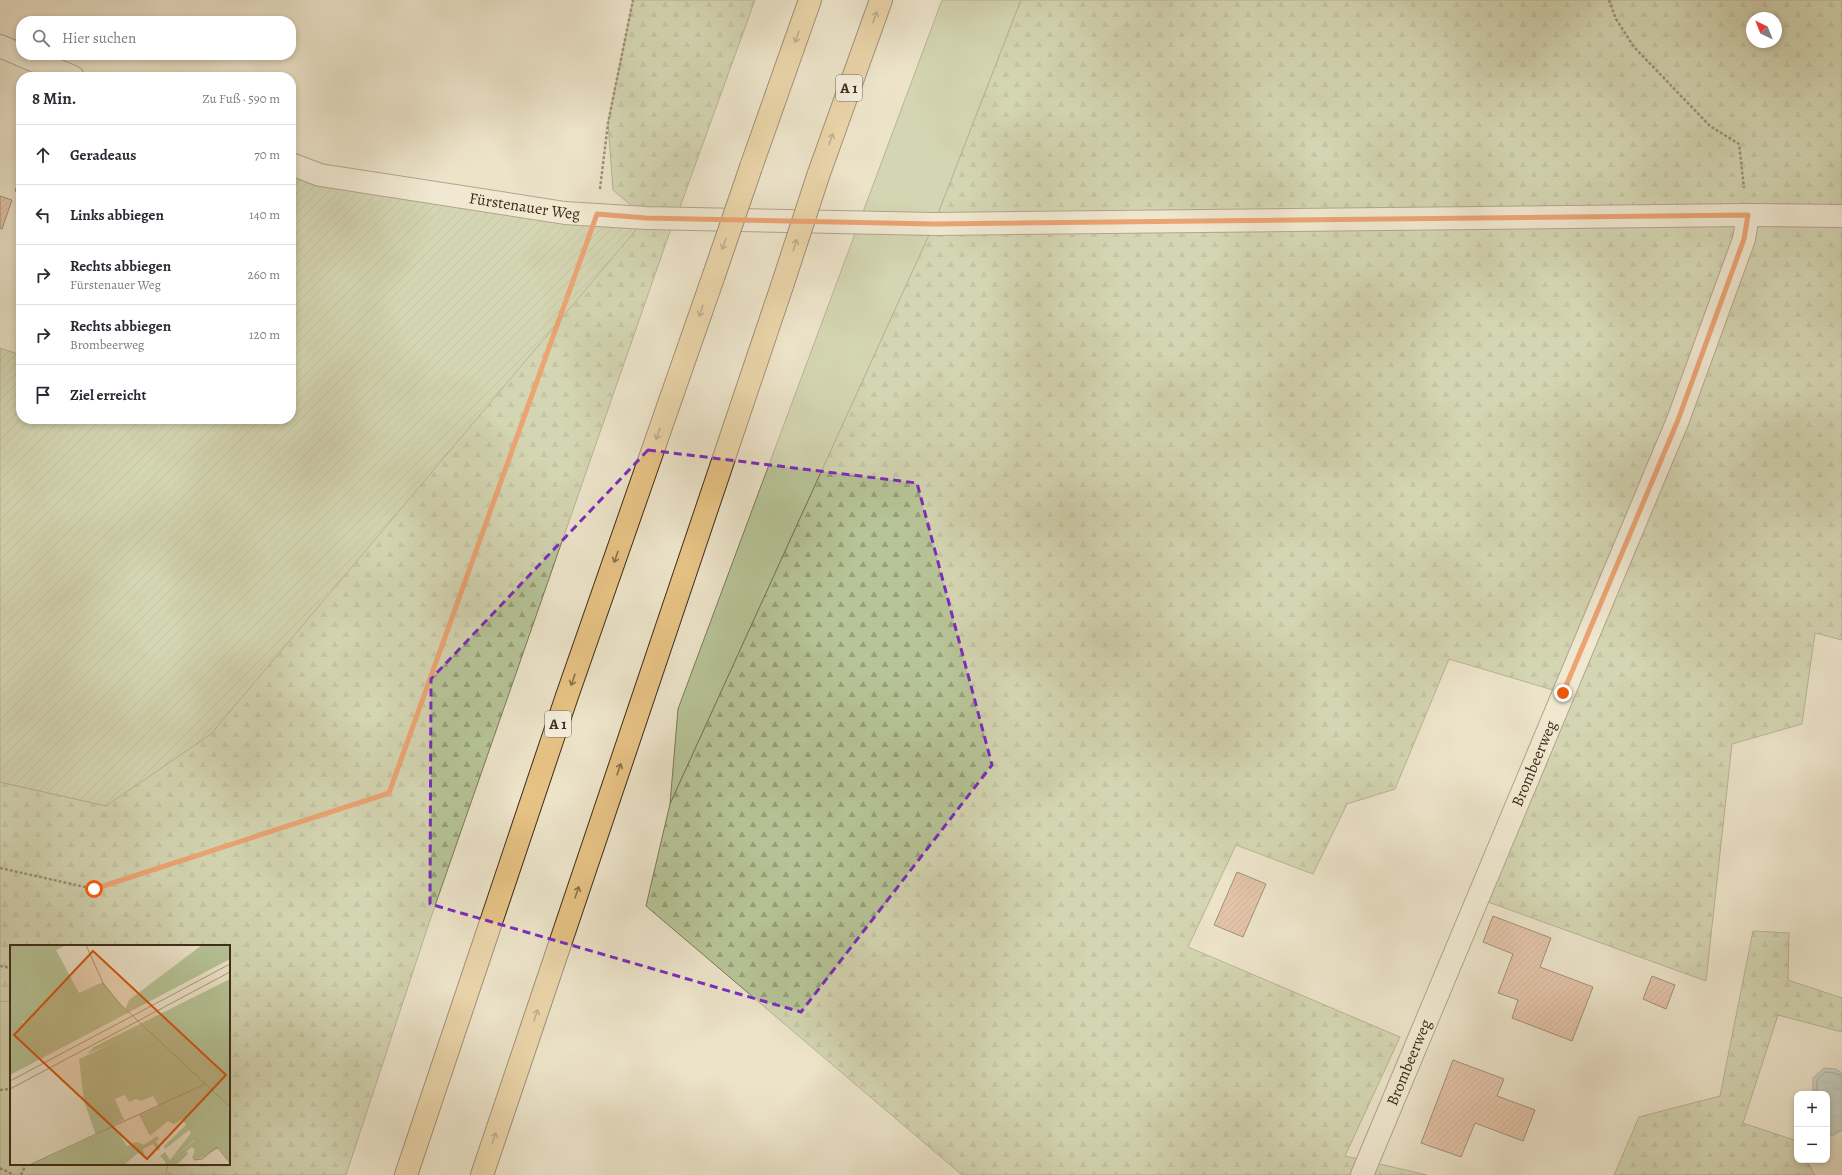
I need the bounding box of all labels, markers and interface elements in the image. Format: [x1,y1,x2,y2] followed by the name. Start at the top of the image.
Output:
[871,11,879,23] one-way arrow
[1746,12,1782,48] north arrow
[16,16,296,60] search box
[30,27,52,49] icon: search
[62,28,136,48] text: Hier suchen
[792,30,800,42] one-way arrow
[836,75,862,101] road number: A 1
[32,87,77,110] text: 8 Min.
[202,90,280,107] text: Zu Fuß · 590 m
[827,134,835,146] one-way arrow
[32,144,54,166] icon: ahead
[70,145,136,165] text: Geradeaus
[254,146,280,163] text: 70 m
[467,187,581,225] street label: Fürstenauer Weg
[32,204,54,226] icon: left
[70,205,164,225] text: Links abbiegen
[249,206,280,223] text: 140 m
[720,237,728,249] one-way arrow
[792,239,799,252] one-way arrow
[70,256,171,276] text: Rechts abbiegen
[32,264,54,286] icon: right
[247,266,280,283] text: 260 m
[70,276,161,293] text: Fürstenauer Weg
[697,305,704,318] one-way arrow
[70,316,171,336] text: Rechts abbiegen
[32,324,54,346] icon: right
[249,326,280,343] text: 120 m
[70,336,144,353] text: Brombeerweg
[32,384,54,406] icon: arrive
[70,385,146,405] text: Ziel erreicht
[654,428,661,441] one-way arrow
[611,551,619,563] one-way arrow
[569,673,576,686] one-way arrow
[1554,684,1572,702] route end
[545,711,571,737] road number: A 1
[1506,717,1562,810] street label: Brombeerweg
[616,762,623,775] one-way arrow
[85,880,103,898] route start
[574,886,582,898] one-way arrow
[10,945,230,1165] inset map
[533,1009,540,1022] one-way arrow
[1381,1016,1437,1109] street label: Brombeerweg
[1794,1091,1830,1163] map controls
[1794,1091,1830,1127] button: +
[1794,1127,1830,1163] button: −
[491,1132,498,1145] one-way arrow

